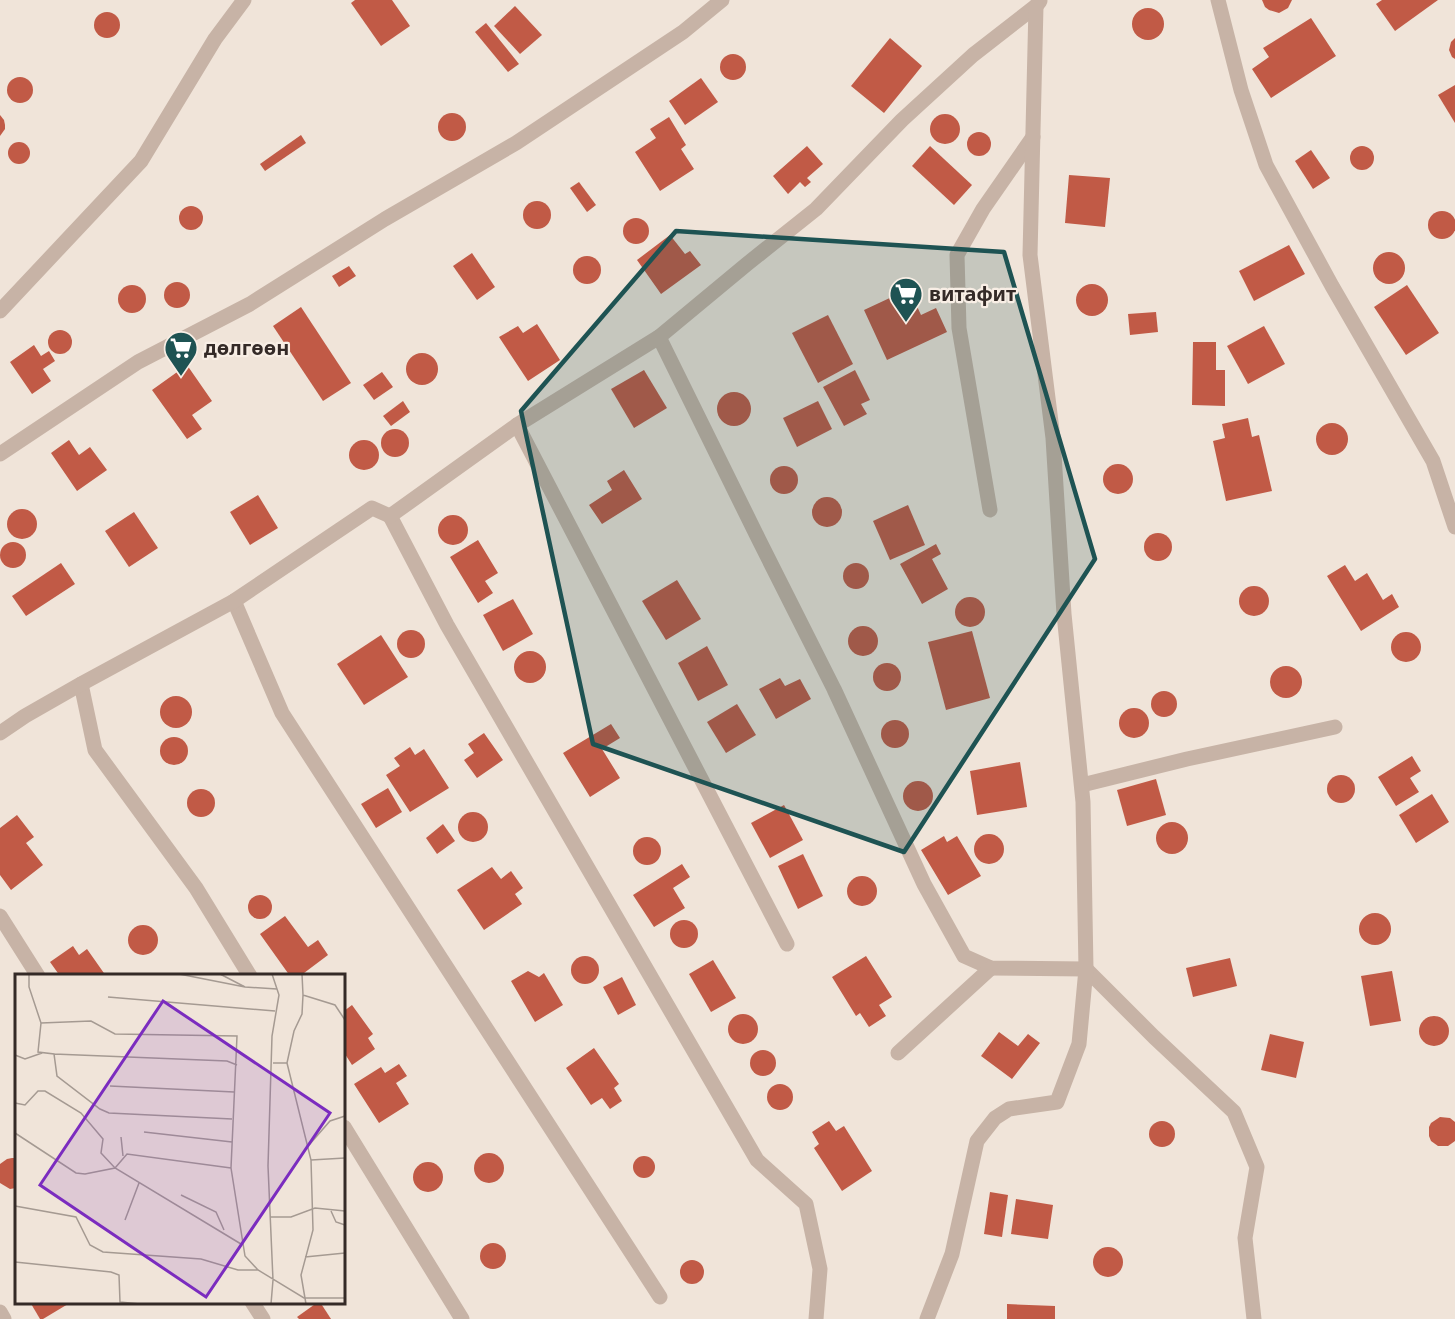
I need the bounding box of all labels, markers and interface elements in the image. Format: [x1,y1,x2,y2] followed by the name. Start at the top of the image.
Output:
[888,276,924,323] supermarket icon: витафит
[929,280,1016,307] place label: витафит
[163,330,199,377] supermarket icon: дөлгөөн
[204,334,289,361] place label: дөлгөөн
[15,974,345,1304] inset map

